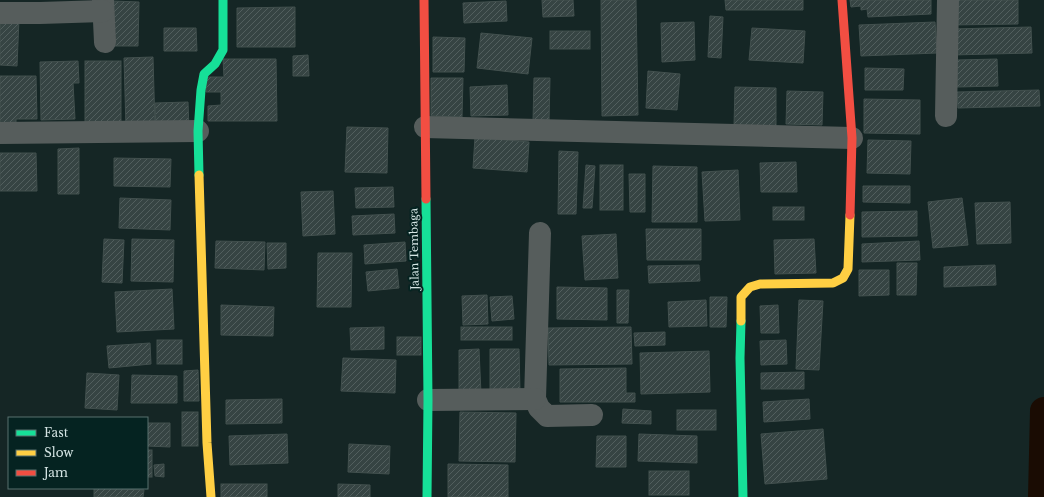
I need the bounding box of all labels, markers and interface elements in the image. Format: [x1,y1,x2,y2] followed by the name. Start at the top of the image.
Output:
[406,207,422,292] street label: Jalan Tembaga
[8,417,148,489] legend
[44,425,69,440] text: Fast
[44,445,74,460] text: Slow
[42,465,68,480] text: Jam

